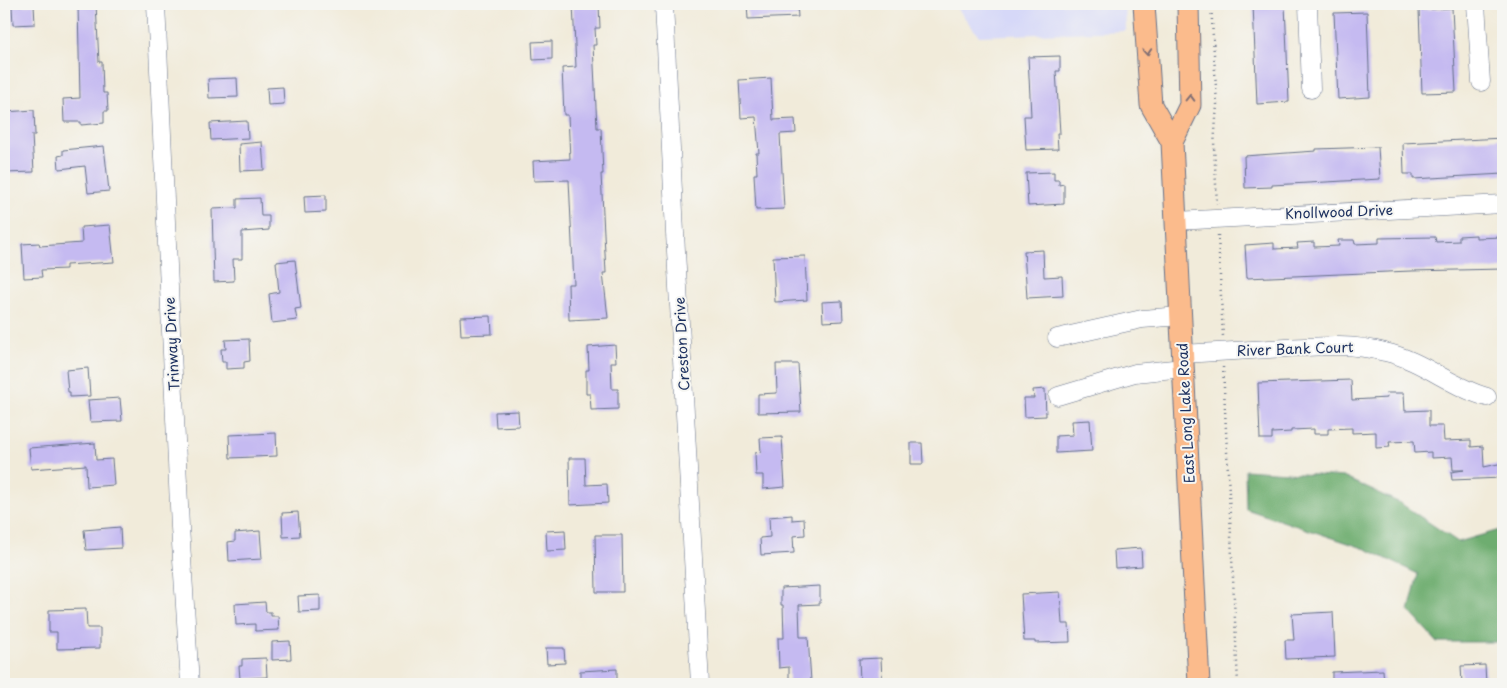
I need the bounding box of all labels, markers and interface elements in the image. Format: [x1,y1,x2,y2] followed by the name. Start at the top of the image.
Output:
[1142,49,1153,57] one-way arrow
[1185,94,1195,102] one-way arrow
[1285,199,1393,224] street label: Knollwood Drive
[159,297,184,391] street label: Trinway Drive
[669,297,694,391] street label: Creston Drive
[1236,336,1354,361] street label: River Bank Court
[1171,342,1200,484] street label: East Long Lake Road

